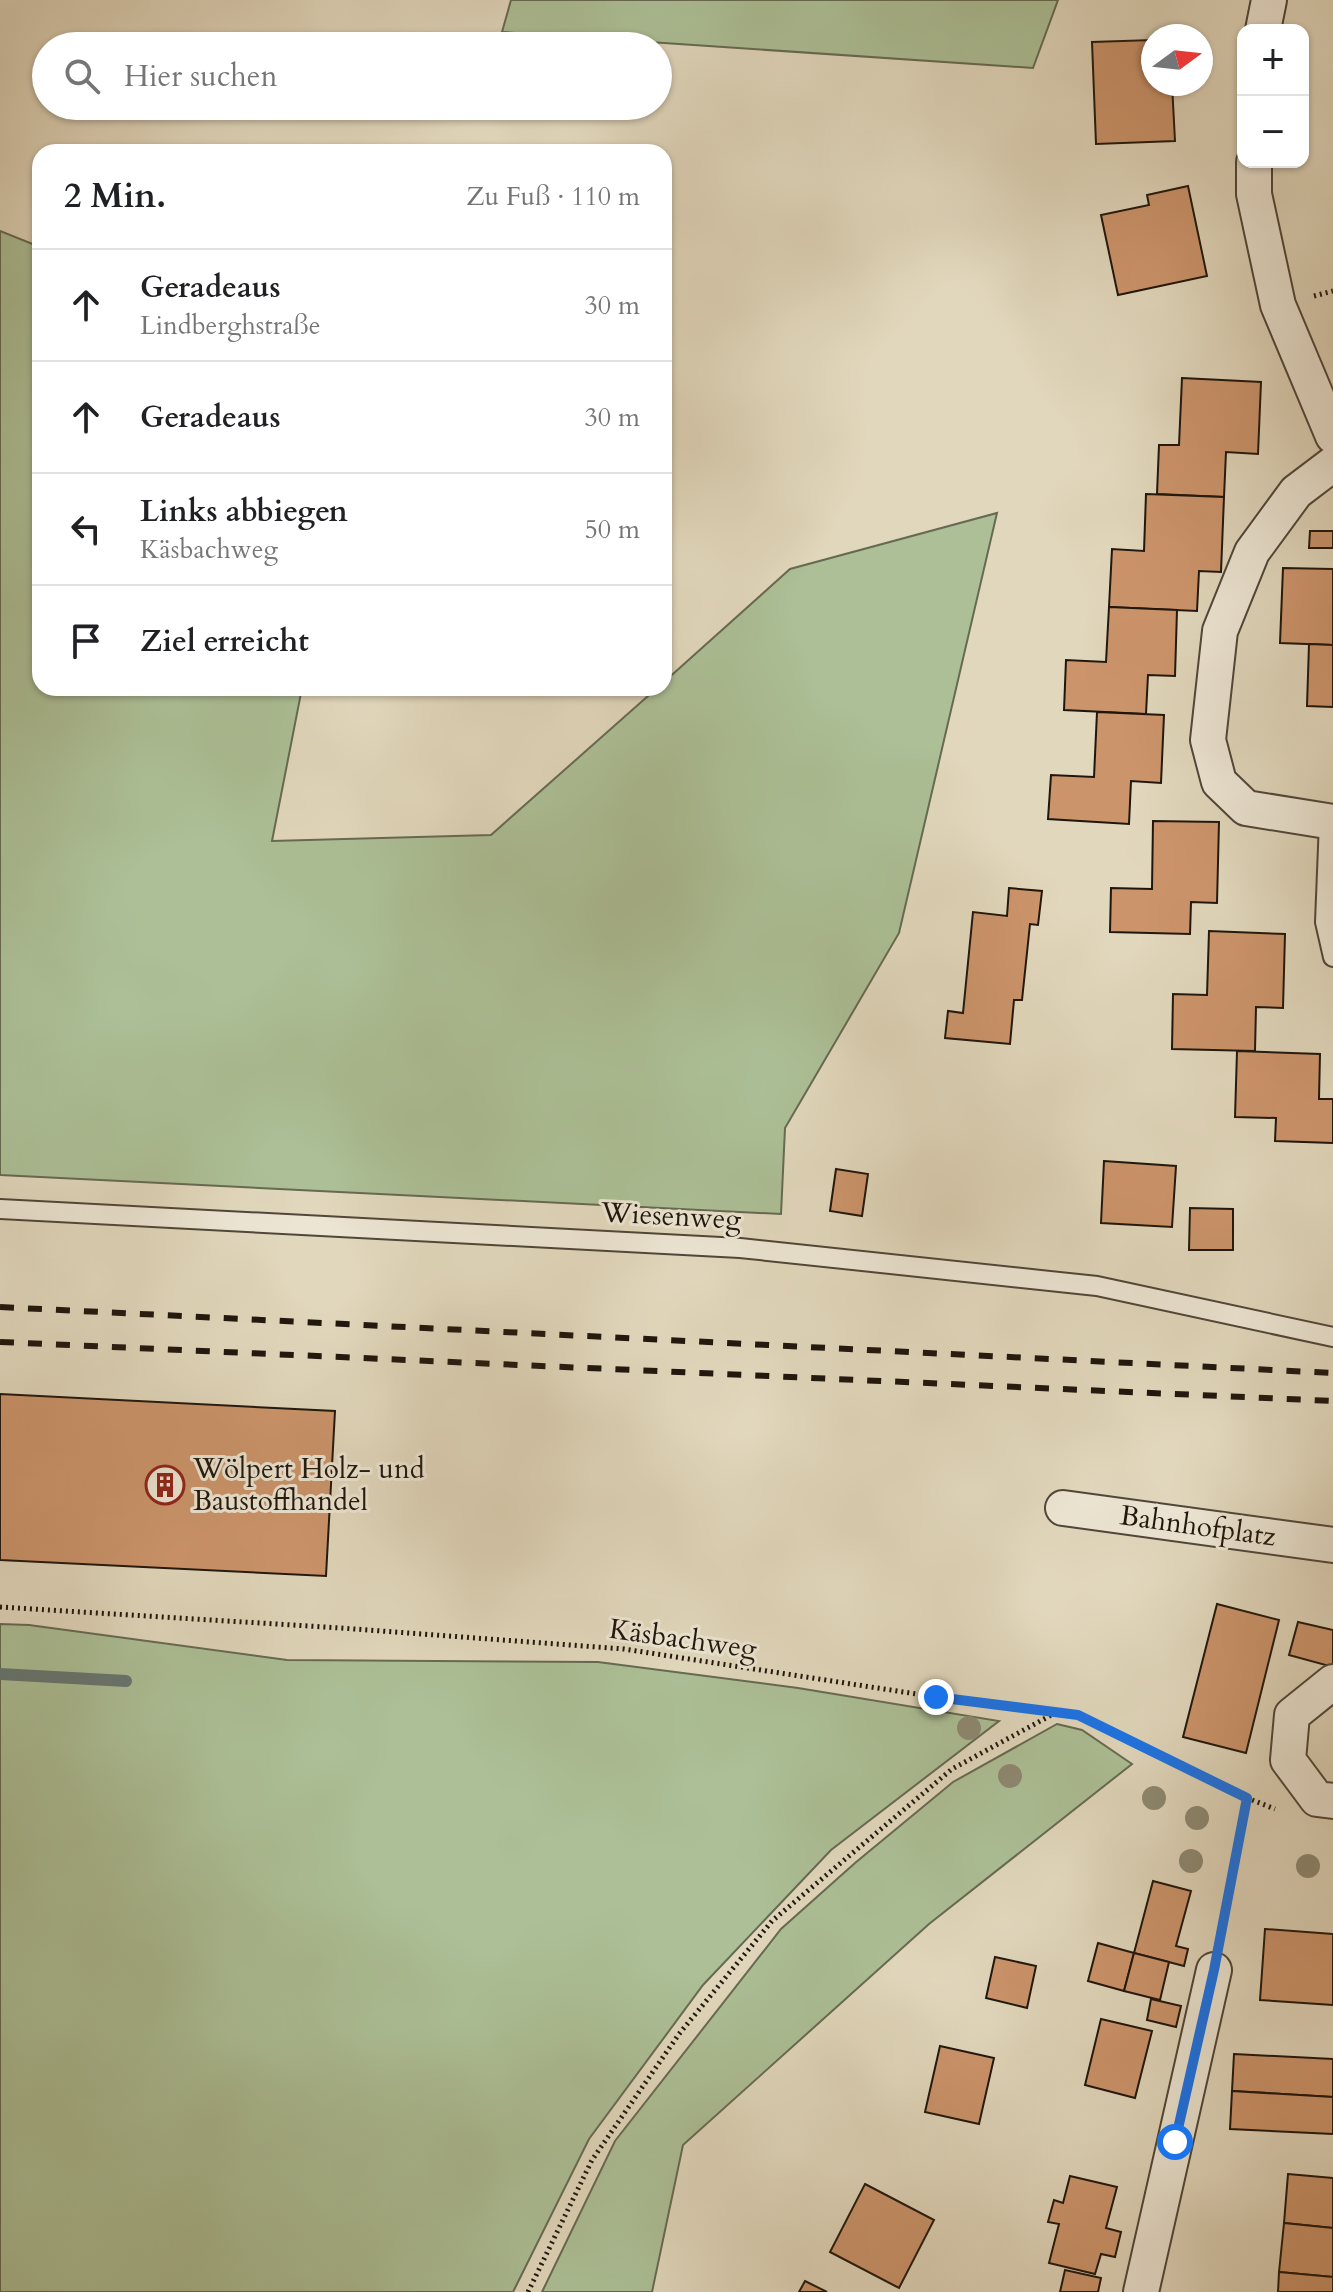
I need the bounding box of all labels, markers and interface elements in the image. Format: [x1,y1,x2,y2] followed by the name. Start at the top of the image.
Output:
[1141,24,1213,96] north arrow
[1237,24,1309,168] map controls
[1237,24,1309,96] button: +
[32,32,672,120] search box
[60,54,104,98] icon: search
[124,56,277,97] text: Hier suchen
[1237,96,1309,168] button: −
[64,173,166,219] text: 2 Min.
[466,179,640,214] text: Zu Fuß · 110 m
[140,267,281,308] text: Geradeaus
[64,283,108,327] icon: ahead
[584,288,640,323] text: 30 m
[140,308,321,343] text: Lindberghstraße
[64,395,108,439] icon: ahead
[140,397,281,438] text: Geradeaus
[584,400,640,435] text: 30 m
[140,491,348,532] text: Links abbiegen
[64,507,108,551] icon: left
[584,512,640,547] text: 50 m
[140,532,278,567] text: Käsbachweg
[64,619,108,663] icon: arrive
[140,621,309,662] text: Ziel erreicht
[599,1193,742,1239] street label: Wiesenweg
[192,1450,425,1520] place label: Wölpert Holz- und Baustoffhandel
[144,1464,186,1506] building icon: Wölpert Holz- und Baustoffhandel
[1118,1496,1279,1556] street label: Bahnhofplatz
[607,1610,760,1668] street label: Käsbachweg
[918,1679,954,1715] route end
[1157,2124,1193,2160] route start

